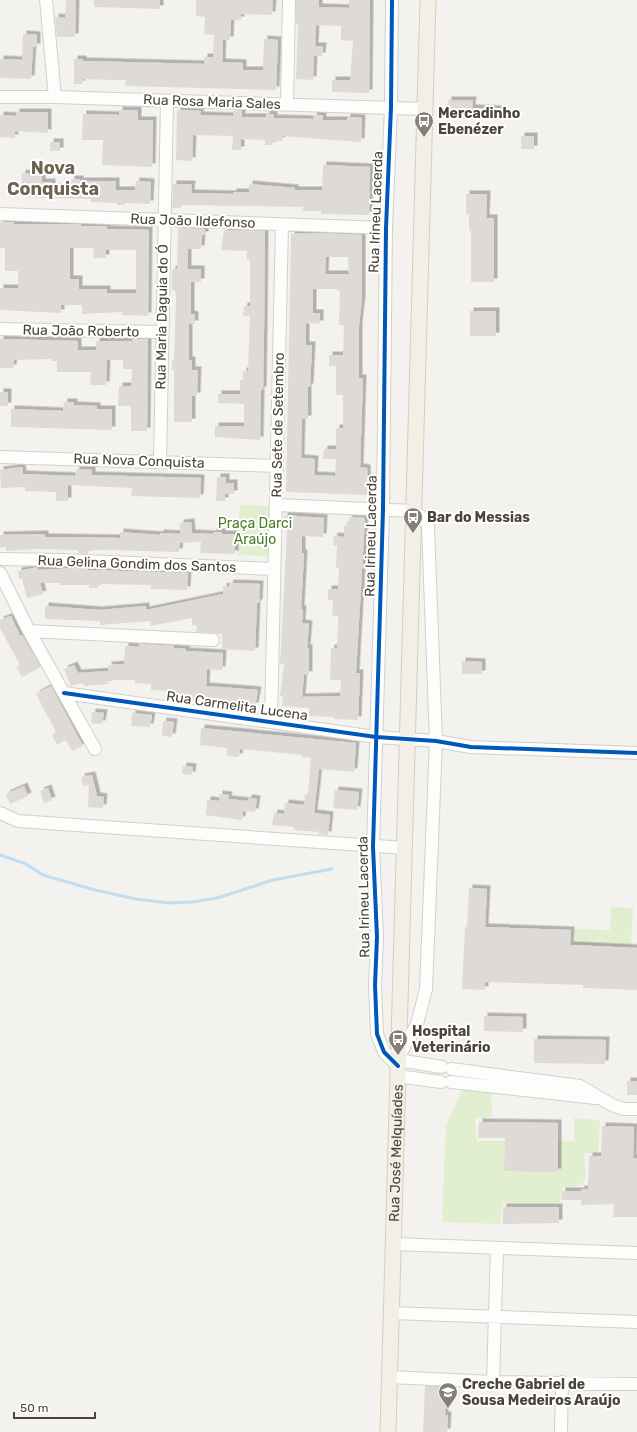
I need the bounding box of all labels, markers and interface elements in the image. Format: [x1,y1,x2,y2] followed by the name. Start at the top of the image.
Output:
[143,91,281,113] street label: Rua Rosa Maria Sales
[438,105,520,138] place label: Mercadinho Ebenézer
[413,110,435,138] bus stop icon: Mercadinho Ebenézer
[365,151,387,273] street label: Rua Irineu Lacerda
[7,157,99,200] district label: Nova Conquista
[130,210,256,232] street label: Rua João Ildefonso
[151,244,172,390] street label: Rua Maria Daguia do Ó
[22,321,140,341] street label: Rua João Roberto
[268,352,288,498] street label: Rua Sete de Setembro
[73,450,205,472] street label: Rua Nova Conquista
[361,475,381,597] street label: Rua Irineu Lacerda
[402,506,424,534] bus stop icon: Bar do Messias
[427,509,530,526] place label: Bar do Messias
[218,515,292,548] park label: Praça Darci Araújo
[37,552,237,576] street label: Rua Gelina Gondim dos Santos
[165,688,309,724] street label: Rua Carmelita Lucena
[354,836,374,958] street label: Rua Irineu Lacerda
[412,1023,491,1056] place label: Hospital Veterinário
[387,1028,409,1056] bus stop icon: Hospital Veterinário
[385,1084,406,1222] street label: Rua José Melquíades
[462,1376,621,1409] place label: Creche Gabriel de Sousa Medeiros Araújo
[437,1381,459,1409] school or university icon: Creche Gabriel de Sousa Medeiros Araújo
[14,1394,95,1420] scale bar
[20,1401,48,1415] text: 50 m

